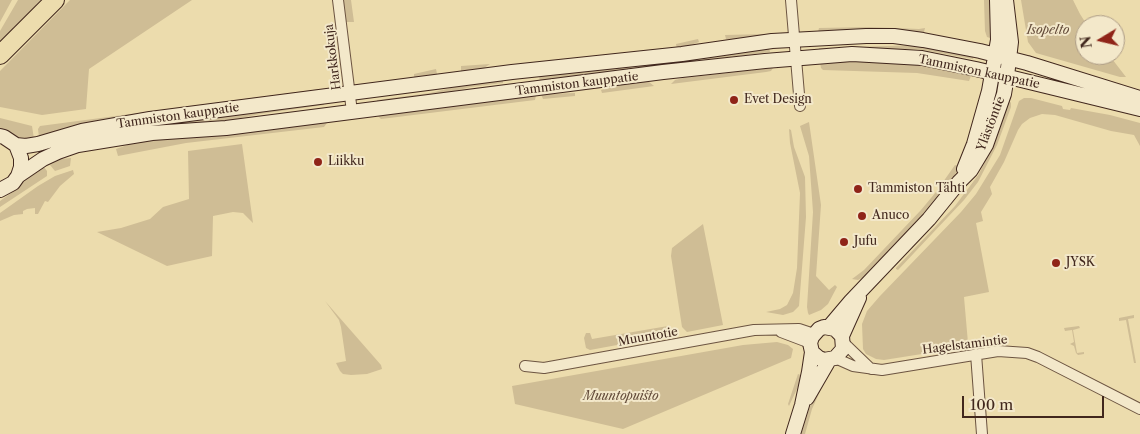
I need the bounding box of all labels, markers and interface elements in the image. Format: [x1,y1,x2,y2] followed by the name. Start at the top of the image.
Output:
[1075,15,1125,65] north arrow
[322,23,344,91] street label: Harkkokuja
[1027,24,1069,38] park label: Isopelto
[1076,35,1096,50] text: N
[917,52,1041,92] street label: Tammiston kauppatie
[515,69,639,99] street label: Tammiston kauppatie
[744,93,812,107] place label: Evet Design
[728,94,740,106] marker: Evet Design
[974,95,1008,153] street label: Ylästöntie
[116,100,240,132] street label: Tammiston kauppatie
[328,155,364,169] place label: Liikku
[312,156,324,168] marker: Liikku
[868,182,965,196] place label: Tammiston Tähti
[852,183,864,195] marker: Tammiston Tähti
[872,209,909,223] place label: Anuco
[856,210,868,222] marker: Anuco
[854,235,877,249] place label: Jufu
[838,236,850,248] marker: Jufu
[1066,256,1095,270] place label: JYSK
[1050,257,1062,269] marker: JYSK
[617,325,679,349] street label: Muuntotie
[922,333,1008,357] street label: Hagelstamintie
[965,386,1108,418] scale bar
[583,390,659,404] park label: Muuntopuisto
[970,395,1013,414] text: 100 m

